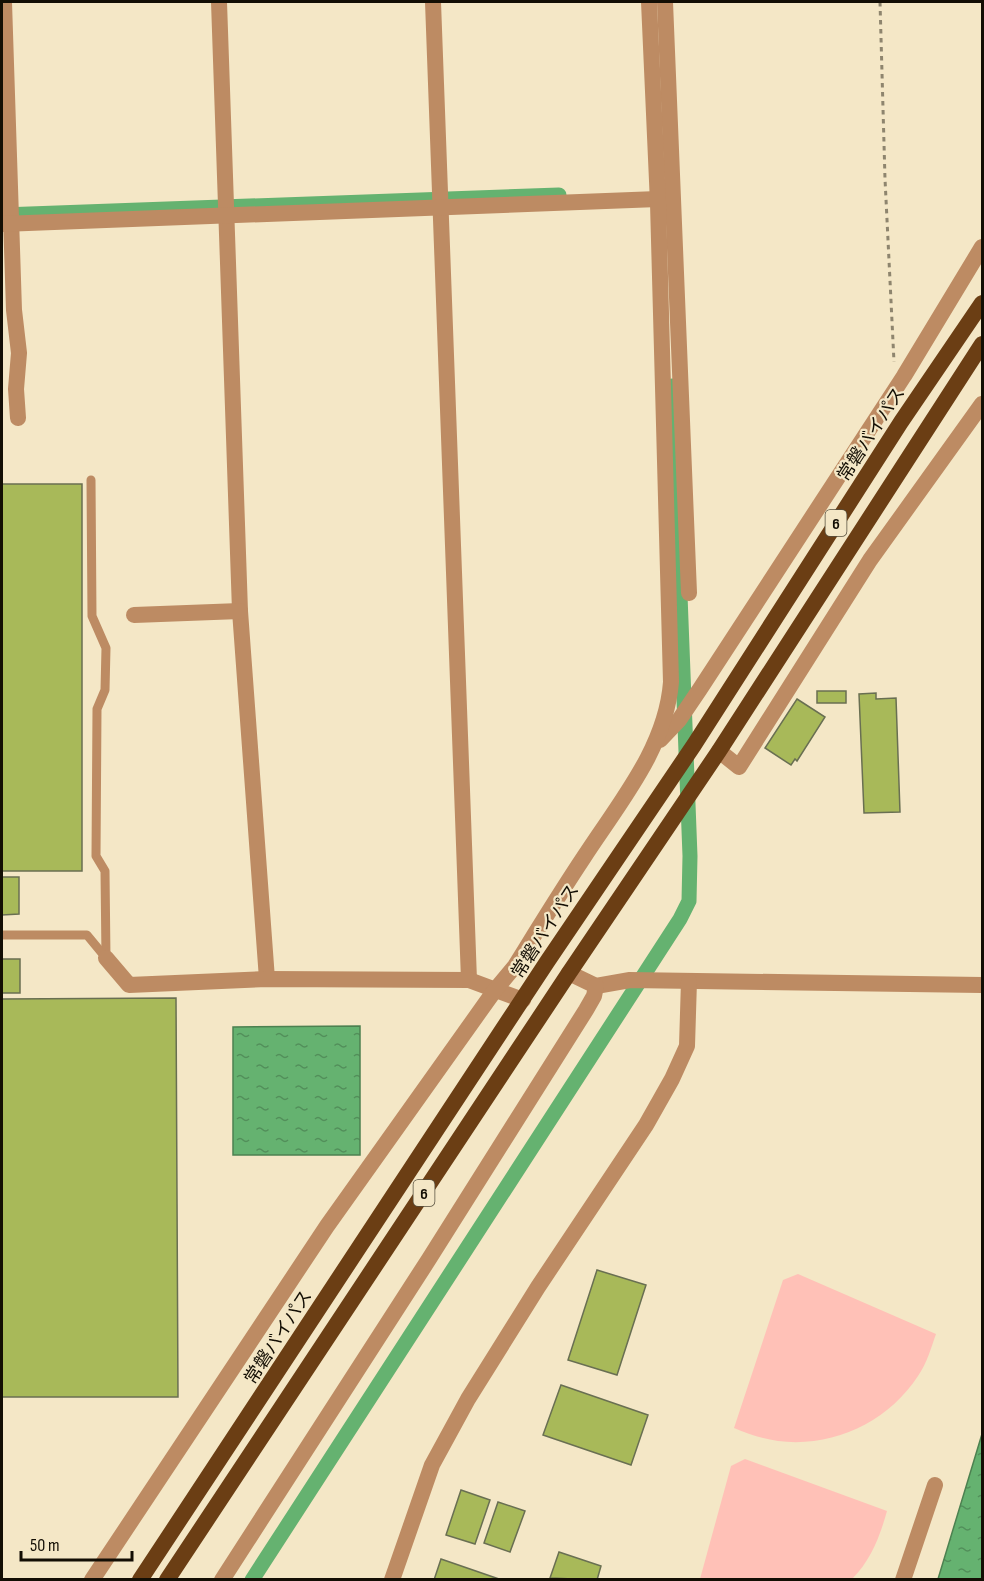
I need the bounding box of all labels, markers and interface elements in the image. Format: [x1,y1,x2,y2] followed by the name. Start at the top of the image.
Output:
[833,383,910,485] street label: 常磐バイパス
[826,510,846,536] road number: 6
[507,880,584,982] street label: 常磐バイパス
[414,1180,434,1206] road number: 6
[240,1286,317,1388] street label: 常磐バイパス
[21,1524,132,1562] scale bar
[30,1535,60,1556] text: 50 m

